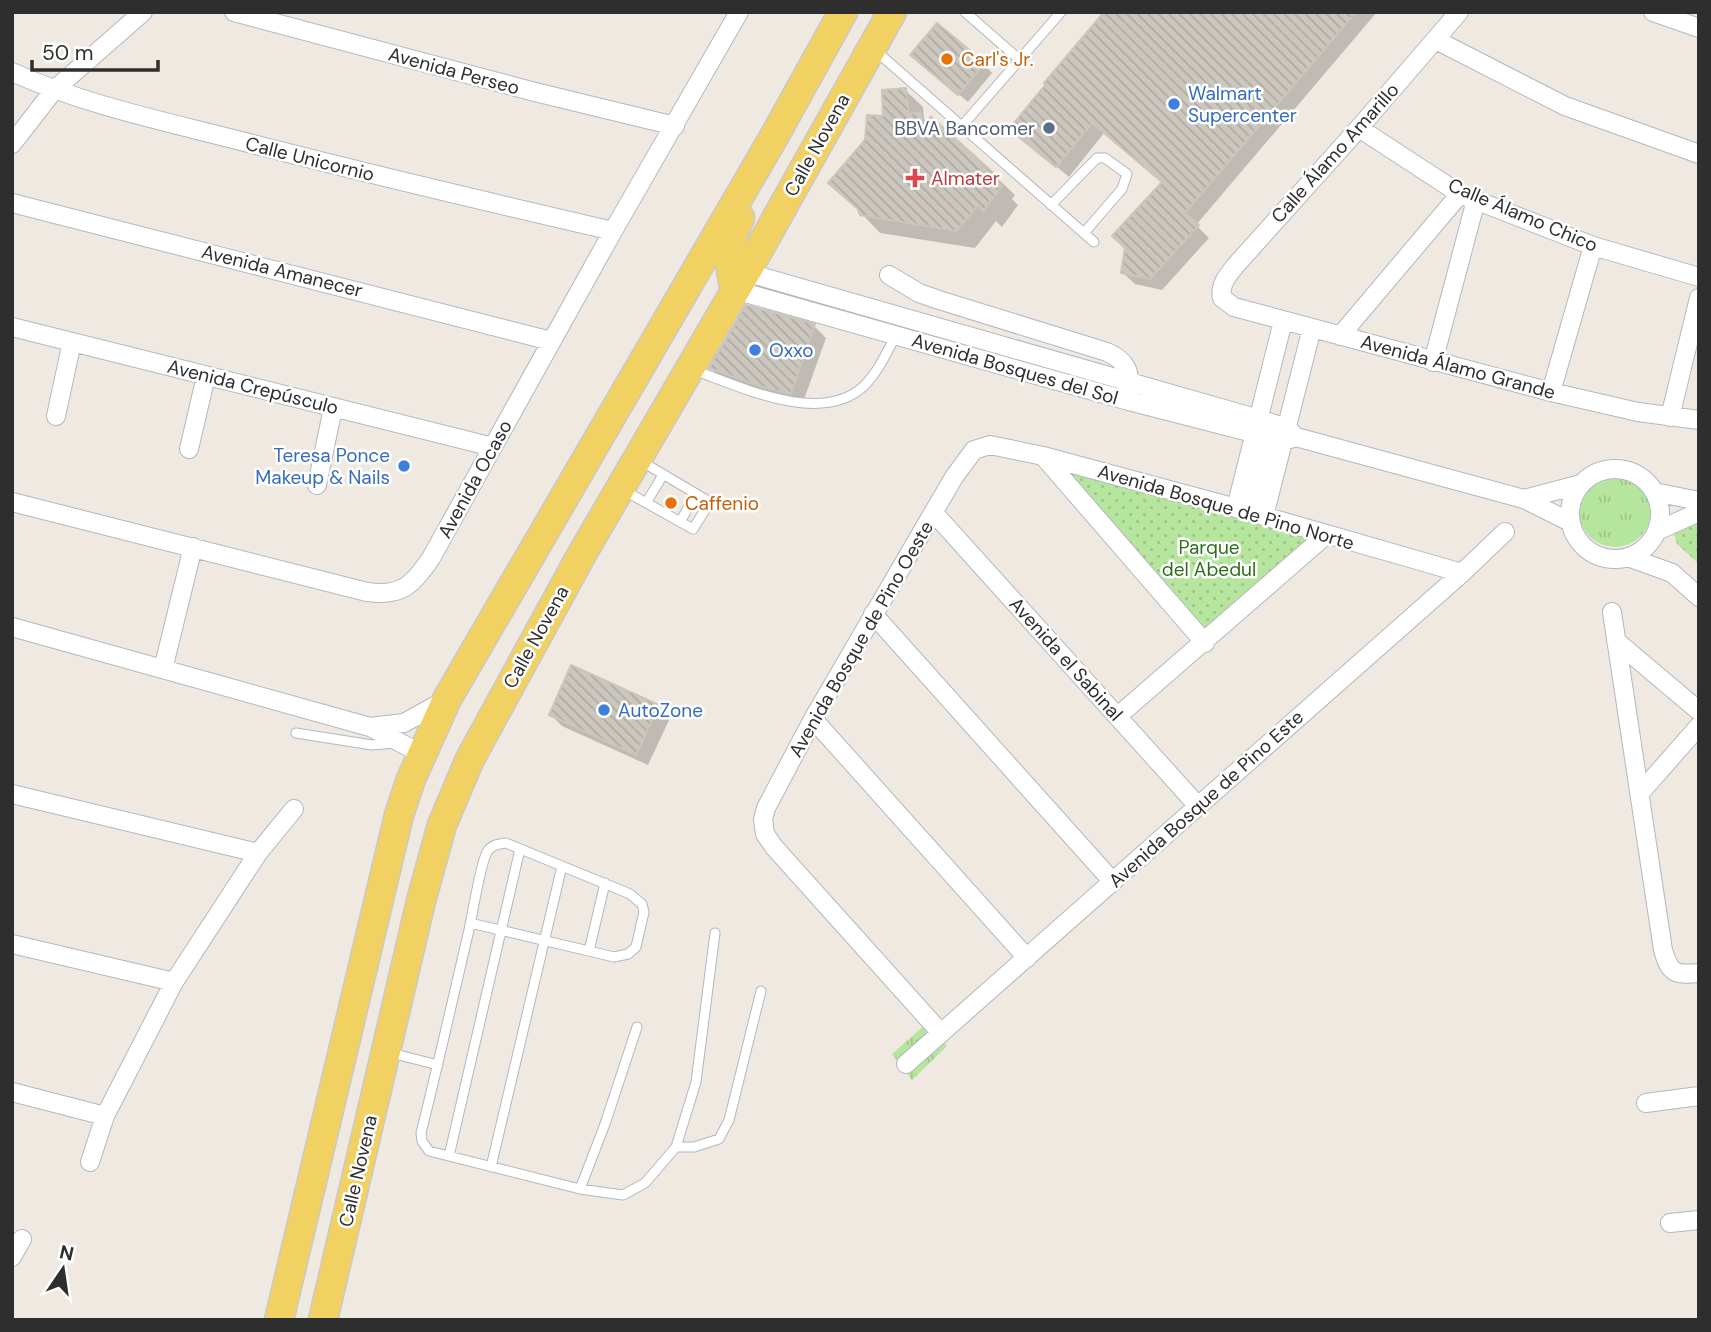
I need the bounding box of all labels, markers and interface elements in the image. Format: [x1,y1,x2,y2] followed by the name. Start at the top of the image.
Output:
[32,28,158,72] scale bar
[42,39,93,67] text: 50 m
[386,42,522,100] street label: Avenida Perseo
[961,47,1033,72] place label: Carl's Jr.
[939,51,955,67] marker: Carl's Jr.
[1266,78,1404,228] street label: Calle Álamo Amarillo
[1188,81,1297,128] place label: Walmart Supercenter
[778,89,856,201] street label: Calle Novena
[1166,96,1182,112] marker: Walmart Supercenter
[894,116,1035,141] place label: BBVA Bancomer
[1041,120,1057,136] marker: BBVA Bancomer
[243,131,377,187] street label: Calle Unicornio
[931,166,1000,191] place label: Almater
[905,168,925,188] marker: Almater
[1444,172,1602,258] street label: Calle Álamo Chico
[199,239,365,303] street label: Avenida Amanecer
[909,328,1121,410] street label: Avenida Bosques del Sol
[1358,329,1558,405] street label: Avenida Álamo Grande
[769,338,813,363] place label: Oxxo
[747,342,763,358] marker: Oxxo
[165,354,341,420] street label: Avenida Crepúsculo
[432,415,518,543] street label: Avenida Ocaso
[255,443,390,490] place label: Teresa Ponce Makeup & Nails
[396,458,412,474] marker: Teresa Ponce Makeup & Nails
[1095,458,1357,556] street label: Avenida Bosque de Pino Norte
[685,491,759,516] place label: Caffenio
[663,495,679,511] marker: Caffenio
[783,516,939,762] street label: Avenida Bosque de Pino Oeste
[1162,535,1256,582] park label: Parque del Abedul
[497,581,575,693] street label: Calle Novena
[1004,592,1128,726] street label: Avenida el Sabinal
[618,698,703,723] place label: AutoZone
[596,702,612,718] marker: AutoZone
[1103,705,1309,893] street label: Avenida Bosque de Pino Este
[333,1113,383,1229] street label: Calle Novena
[28,1234,98,1304] north arrow
[57,1239,76,1267] text: N

